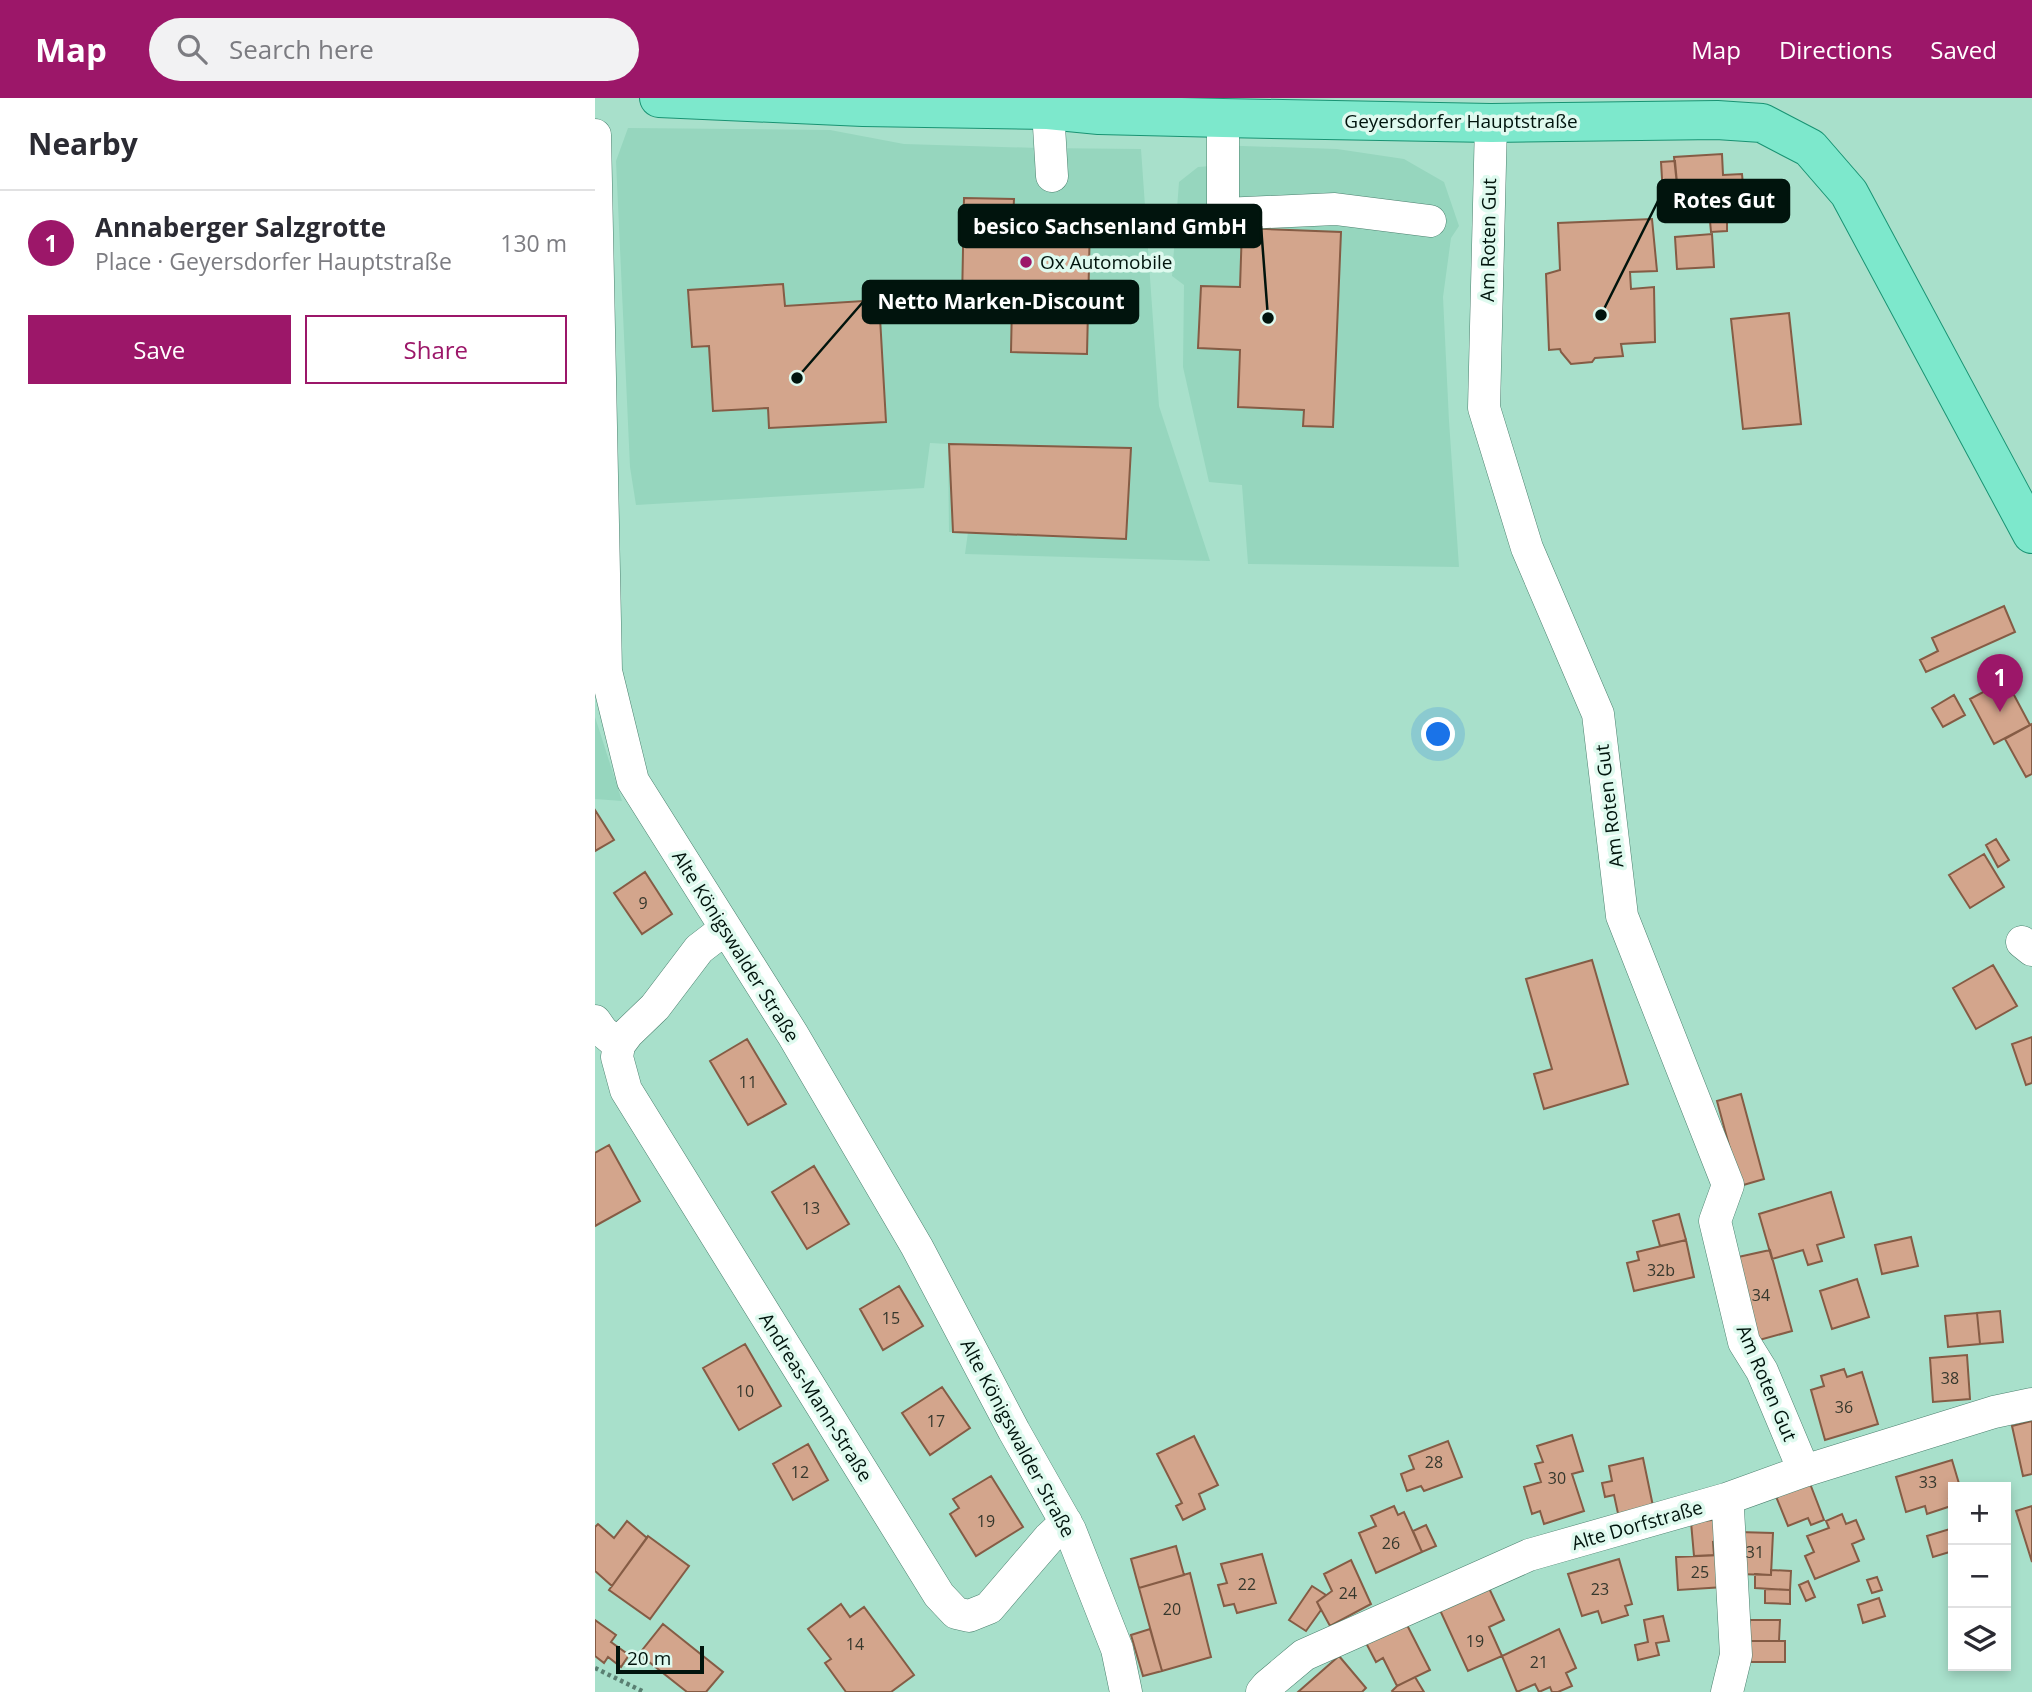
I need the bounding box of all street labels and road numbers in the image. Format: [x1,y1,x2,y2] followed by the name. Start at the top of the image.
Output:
[1344,108,1578,134] street label: Geyersdorfer Hauptstraße
[1474,178,1502,302] street label: Am Roten Gut
[1589,743,1629,869] street label: Am Roten Gut
[666,845,806,1047] street label: Alte Königswalder Straße
[753,1308,879,1486] street label: Andreas-Mann-Straße
[1731,1321,1803,1445] street label: Am Roten Gut
[955,1334,1081,1542] street label: Alte Königswalder Straße
[1568,1494,1706,1556] street label: Alte Dorfstraße

